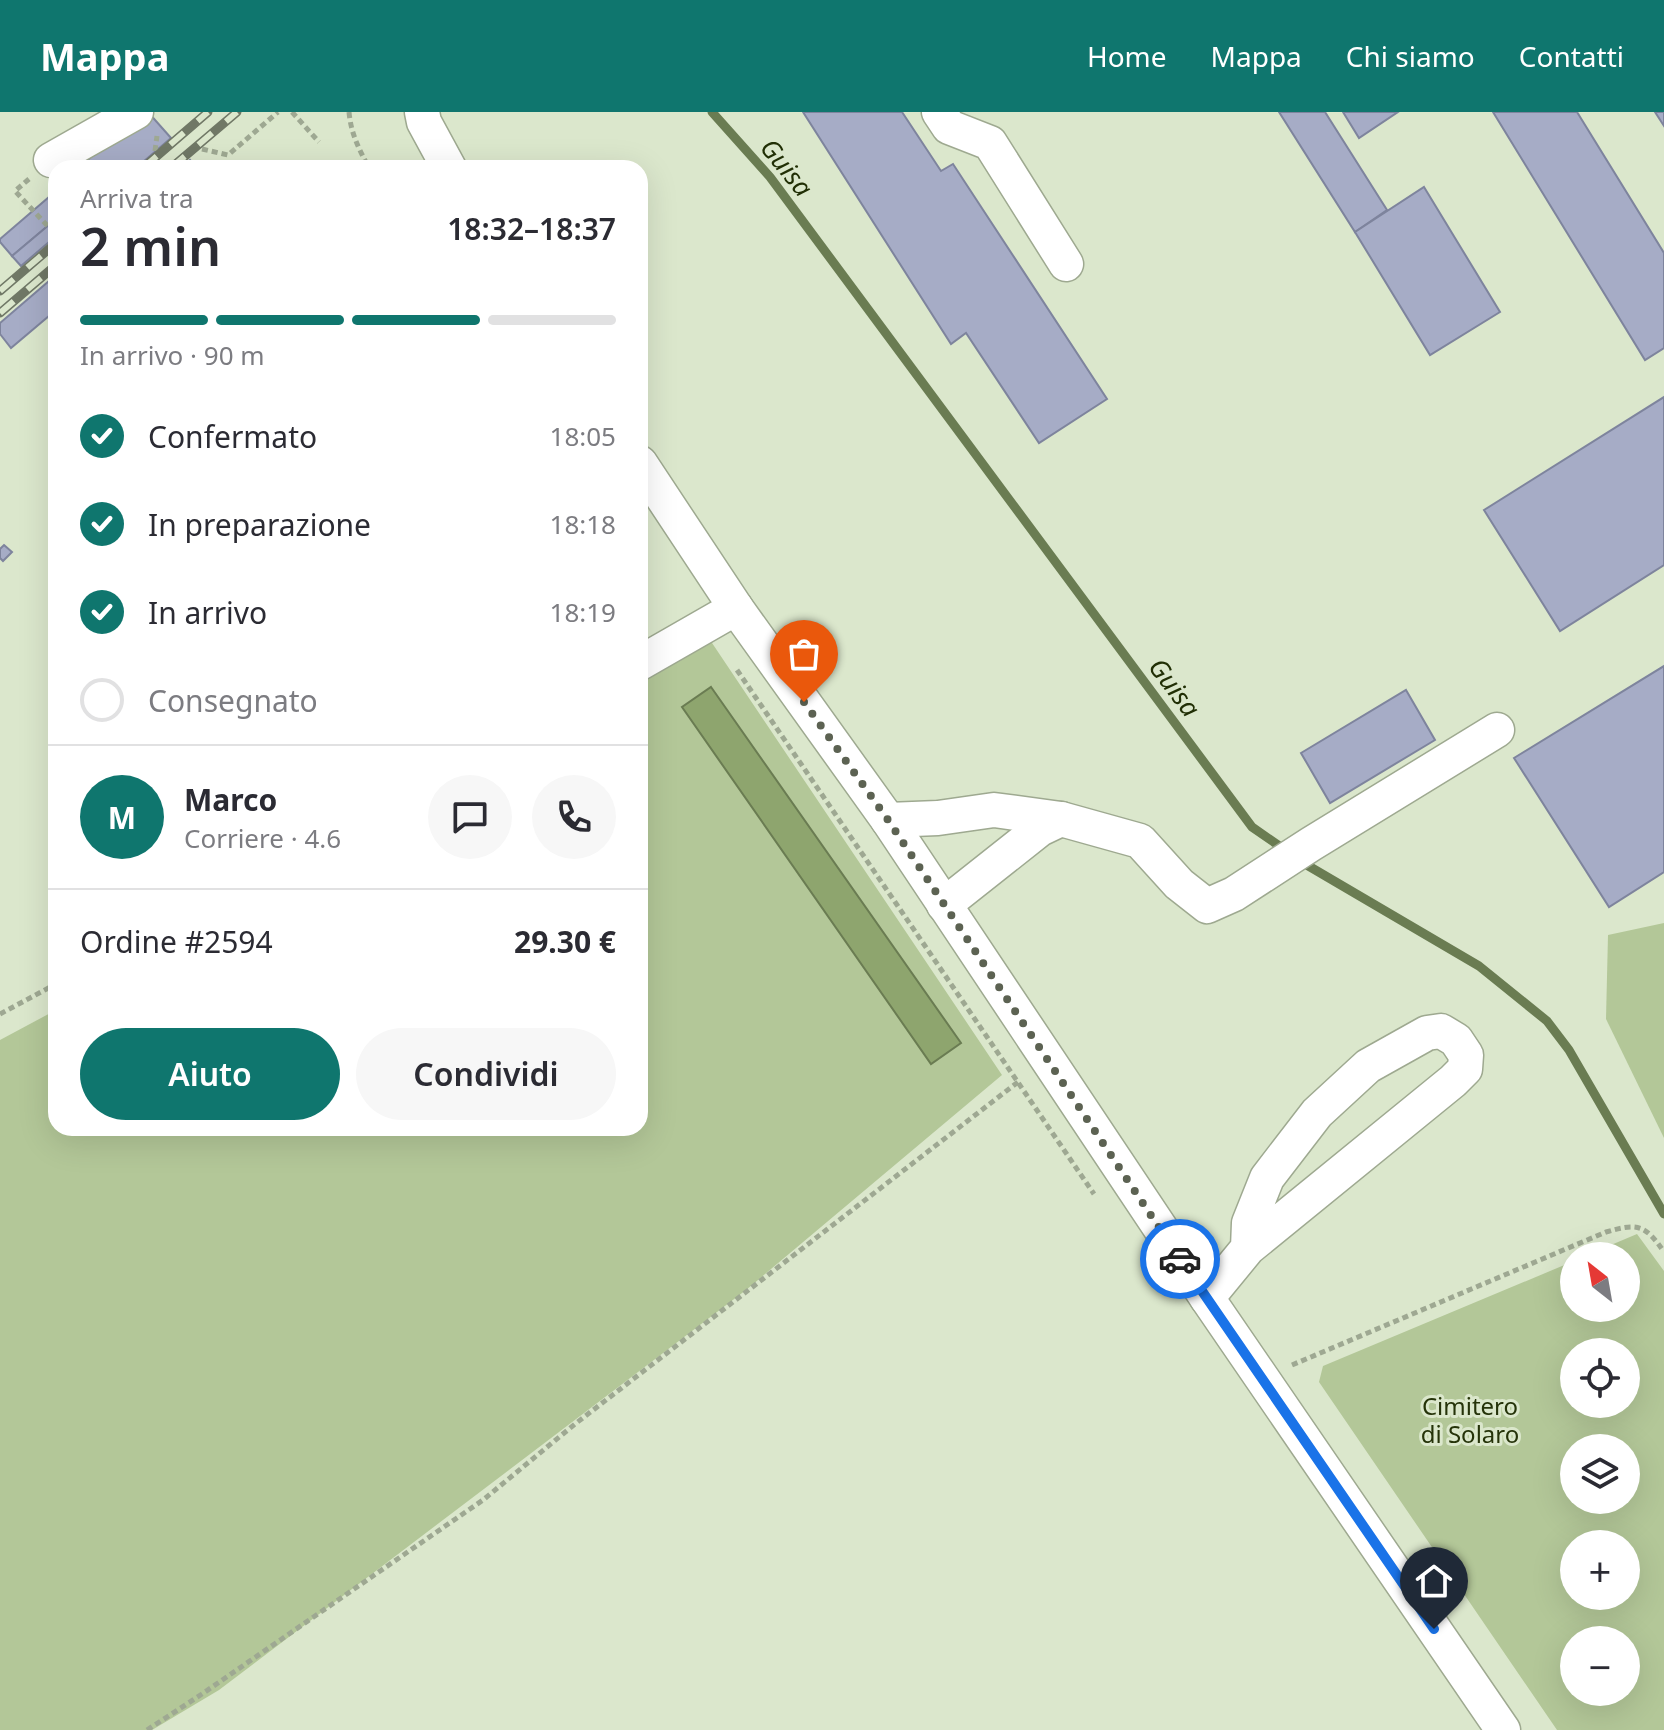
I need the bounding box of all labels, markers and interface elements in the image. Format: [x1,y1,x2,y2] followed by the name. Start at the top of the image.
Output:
[40,30,169,82] text: Mappa
[1087,37,1167,75] text: Home
[1211,37,1302,75] text: Mappa
[1346,37,1475,75] text: Chi siamo
[1519,37,1624,75] text: Contatti
[752,130,822,204] water label: Guisa
[80,180,194,216] text: Arriva tra
[447,208,616,249] text: 18:32–18:37
[80,210,221,281] text: 2 min
[80,337,265,373] text: In arrivo · 90 m
[80,414,124,458] icon: check
[148,416,317,457] text: Confermato
[550,418,616,454] text: 18:05
[80,502,124,546] icon: check
[148,504,371,545] text: In preparazione
[550,506,616,542] text: 18:18
[80,590,124,634] icon: check
[148,592,267,633] text: In arrivo
[550,594,616,630] text: 18:19
[770,620,838,702] pin
[782,632,826,676] icon: bag
[1141,650,1209,724] water label: Guisa
[148,680,318,721] text: Consegnato
[428,775,512,859] button: chat
[532,775,616,859] button: phone
[184,779,277,820] text: Marco
[108,797,136,838] text: M
[184,820,341,856] text: Corriere · 4.6
[80,921,273,962] text: Ordine #2594
[514,921,616,962] text: 29.30 €
[80,1028,340,1120] button: Aiuto
[356,1028,616,1120] button: Condividi
[1140,1219,1220,1299] courier
[1158,1237,1202,1281] icon: car
[1560,1242,1640,1322] north arrow
[1560,1242,1640,1706] map controls
[1560,1338,1640,1418] button: locate
[1421,1389,1519,1450] park label: Cimitero di Solaro
[1560,1434,1640,1514] button: layers
[1560,1530,1640,1610] button: +
[1400,1547,1468,1629] pin
[1412,1559,1456,1603] icon: home
[1560,1626,1640,1706] button: −

